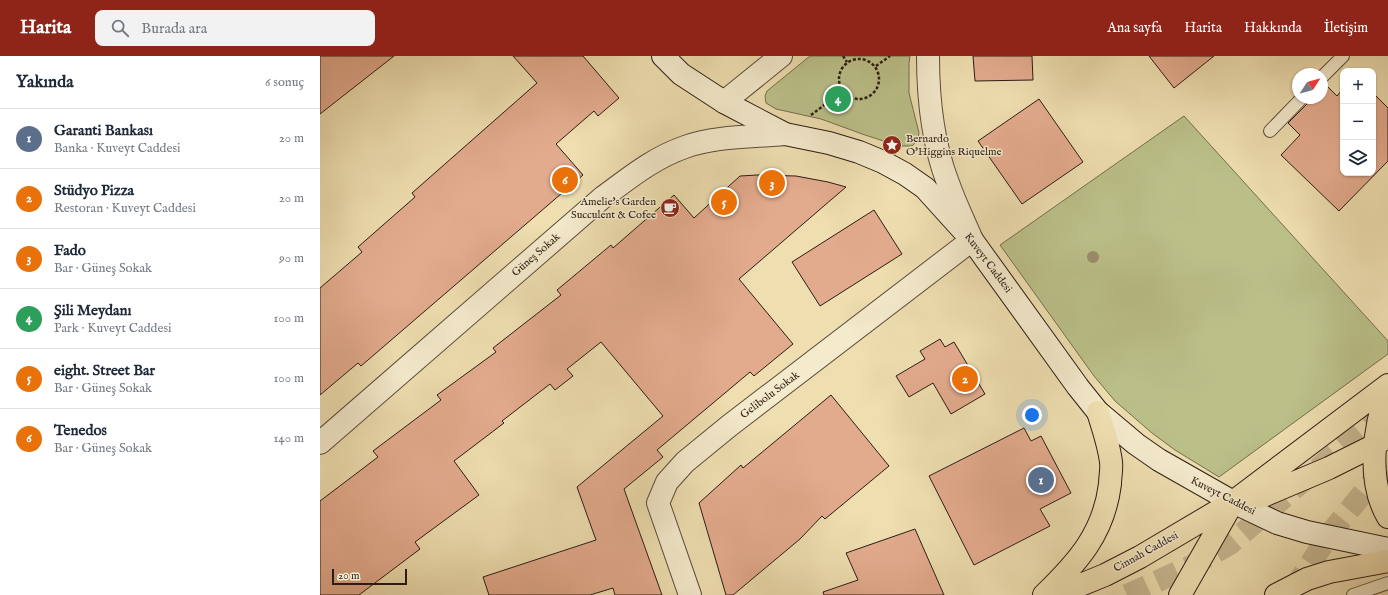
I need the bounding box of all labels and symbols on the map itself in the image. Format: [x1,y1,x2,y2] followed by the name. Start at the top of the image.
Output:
[1292,68,1328,104] north arrow
[825,84,851,114] pin: 4
[906,132,1002,159] place label: Bernardo O'Higgins Riquelme
[881,134,903,156] place icon: Bernardo O'Higgins Riquelme
[552,165,578,195] pin: 6
[759,168,785,198] pin: 3
[711,187,737,217] pin: 5
[571,195,656,222] place label: Amelie's Garden Succulent & Cofee
[659,197,681,219] cafe icon: Amelie's Garden Succulent & Cofee
[509,230,563,280] street label: Güneş Sokak
[961,230,1015,296] street label: Kuveyt Caddesi
[952,364,978,394] pin: 2
[738,368,803,422] street label: Gelibolu Sokak
[1022,405,1042,425] your location
[1028,465,1054,495] pin: 1
[1188,474,1258,518] street label: Kuveyt Caddesi
[1111,528,1181,576] street label: Cinnah Caddesi
[332,567,407,586] scale bar

